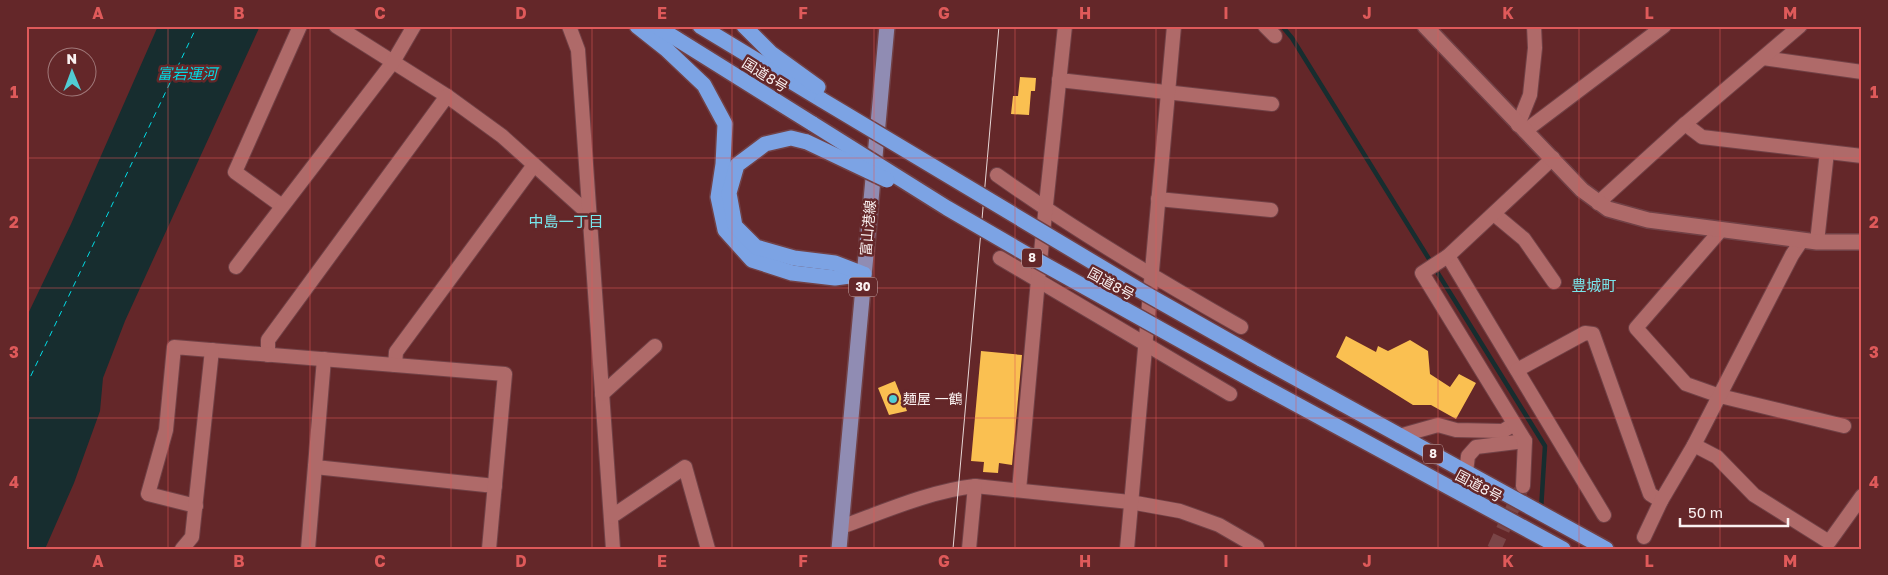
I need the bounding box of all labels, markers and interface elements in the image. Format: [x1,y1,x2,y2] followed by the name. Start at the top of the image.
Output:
[92,3,104,23] text: A
[233,3,245,23] text: B
[374,3,386,23] text: C
[515,3,527,23] text: D
[657,3,667,23] text: E
[798,3,808,23] text: F
[938,3,950,23] text: G
[1079,3,1091,23] text: H
[1223,3,1229,23] text: I
[1362,3,1372,23] text: J
[1502,3,1514,23] text: K
[1644,3,1654,23] text: L
[1783,3,1797,23] text: M
[48,48,98,98] north arrow
[66,50,77,67] text: N
[739,54,791,95] street label: 国道8号
[157,64,220,82] water label: 富岩運河
[10,82,18,102] text: 1
[1870,82,1878,102] text: 1
[857,199,878,257] street label: 富山港線
[9,212,19,232] text: 2
[528,212,604,230] district label: 中島一丁目
[1869,212,1879,232] text: 2
[1022,248,1042,268] road number: 8
[1085,264,1137,303] street label: 国道8号
[1571,276,1617,294] district label: 豊城町
[849,278,877,296] road number: 30
[9,342,19,362] text: 3
[1869,342,1879,362] text: 3
[903,390,963,407] place label: 麺屋 一鶴
[887,393,899,405] marker: 麺屋 一鶴
[1423,444,1443,464] road number: 8
[1453,466,1506,505] street label: 国道8号
[9,472,19,492] text: 4
[1869,472,1879,492] text: 4
[1680,495,1788,527] scale bar
[1688,503,1723,521] text: 50 m
[92,551,104,571] text: A
[233,551,245,571] text: B
[374,551,386,571] text: C
[515,551,527,571] text: D
[657,551,667,571] text: E
[798,551,808,571] text: F
[938,551,950,571] text: G
[1079,551,1091,571] text: H
[1223,551,1229,571] text: I
[1362,551,1372,571] text: J
[1502,551,1514,571] text: K
[1644,551,1654,571] text: L
[1783,551,1797,571] text: M

